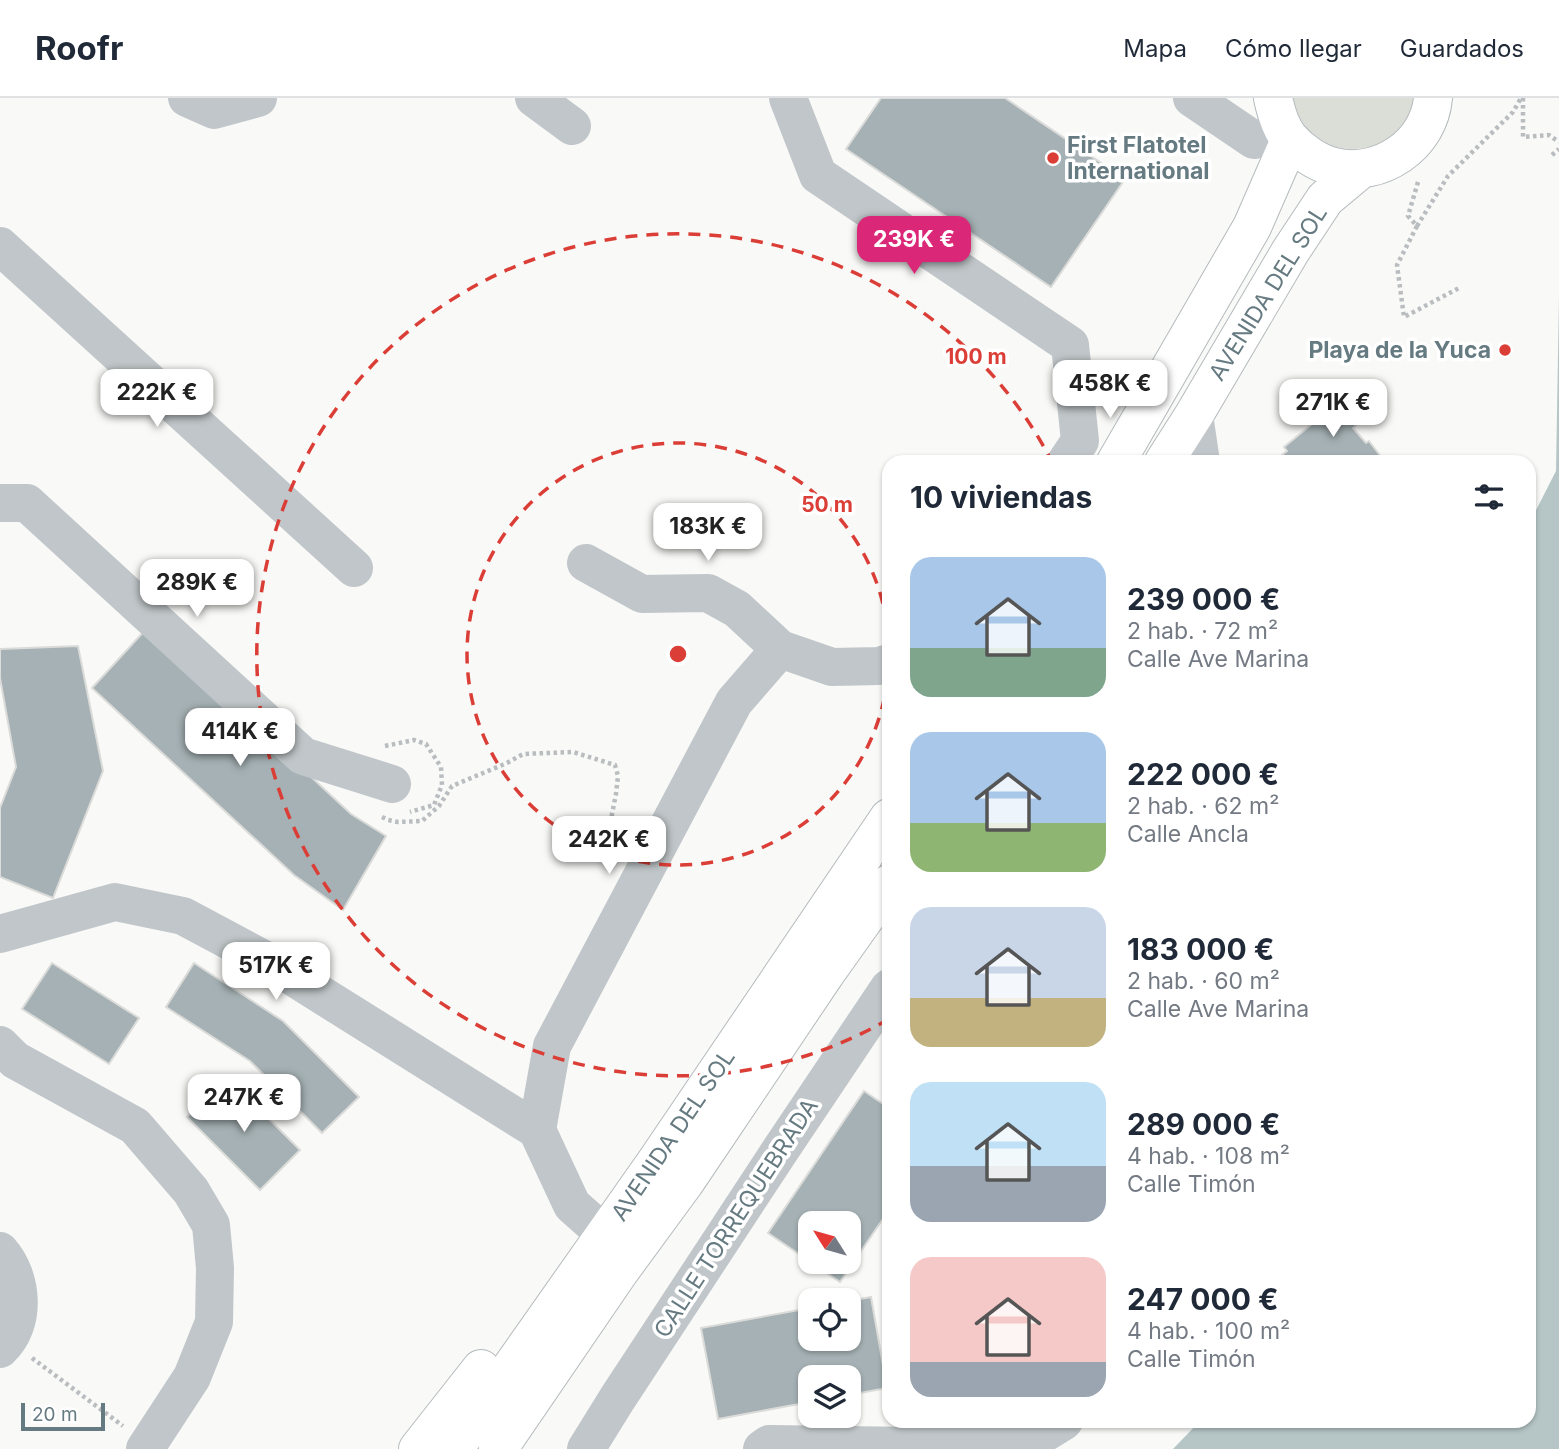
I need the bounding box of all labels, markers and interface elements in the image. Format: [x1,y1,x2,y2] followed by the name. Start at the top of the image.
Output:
[35,28,123,68] text: Roofr
[1123,34,1187,63] text: Mapa
[1225,34,1362,63] text: Cómo llegar
[1400,34,1524,63] text: Guardados
[1067,131,1210,185] place label: First Flatotel International
[1045,150,1061,166] marker: First Flatotel International
[1203,200,1333,386] street label: AVENIDA DEL SOL
[857,216,971,276] pin: 239K €
[873,225,955,253] text: 239K €
[1308,336,1491,364] place label: Playa de la Yuca
[1497,342,1513,358] marker: Playa de la Yuca
[945,344,1007,369] text: 100 m
[1053,360,1167,420] pin: 458K €
[1069,369,1151,397] text: 458K €
[100,370,214,429] pin: 222K €
[116,378,198,406] text: 222K €
[1276,380,1390,439] pin: 271K €
[1295,388,1371,416] text: 271K €
[1470,478,1508,516] icon: filters
[910,479,1092,515] text: 10 viviendas
[801,492,853,517] text: 50 m
[651,504,765,563] pin: 183K €
[669,512,747,540] text: 183K €
[140,560,254,619] pin: 289K €
[156,568,238,596] text: 289K €
[1127,581,1280,617] text: 239 000 €
[966,585,1050,669] icon: home
[1127,617,1278,645] text: 2 hab. · 72 m²
[666,642,690,666] centre of rings
[1127,645,1309,673] text: Calle Ave Marina
[183,708,297,768] pin: 414K €
[201,717,279,745] text: 414K €
[1127,756,1279,792] text: 222 000 €
[966,760,1050,844] icon: home
[1127,792,1279,820] text: 2 hab. · 62 m²
[552,816,666,876] pin: 242K €
[1127,820,1249,848] text: Calle Ancla
[568,825,650,853] text: 242K €
[1127,931,1274,967] text: 183 000 €
[966,935,1050,1019] icon: home
[219,942,333,1002] pin: 517K €
[238,951,314,979] text: 517K €
[1127,967,1280,995] text: 2 hab. · 60 m²
[1127,995,1309,1023] text: Calle Ave Marina
[605,1044,741,1226] street label: AVENIDA DEL SOL
[187,1074,301,1134] pin: 247K €
[204,1083,284,1111] text: 247K €
[648,1093,824,1343] street label: CALLE TORREQUEBRADA
[1127,1106,1280,1142] text: 289 000 €
[966,1110,1050,1194] icon: home
[1127,1142,1290,1170] text: 4 hab. · 108 m²
[1127,1170,1256,1198] text: Calle Timón
[798,1211,861,1274] north arrow
[798,1211,861,1428] map controls
[1127,1281,1279,1317] text: 247 000 €
[966,1285,1050,1369] icon: home
[798,1288,861,1351] button: locate
[1127,1317,1290,1345] text: 4 hab. · 100 m²
[1127,1345,1256,1373] text: Calle Timón
[798,1365,861,1428] button: layers
[21,1400,105,1432] scale bar
[32,1403,78,1426] text: 20 m

